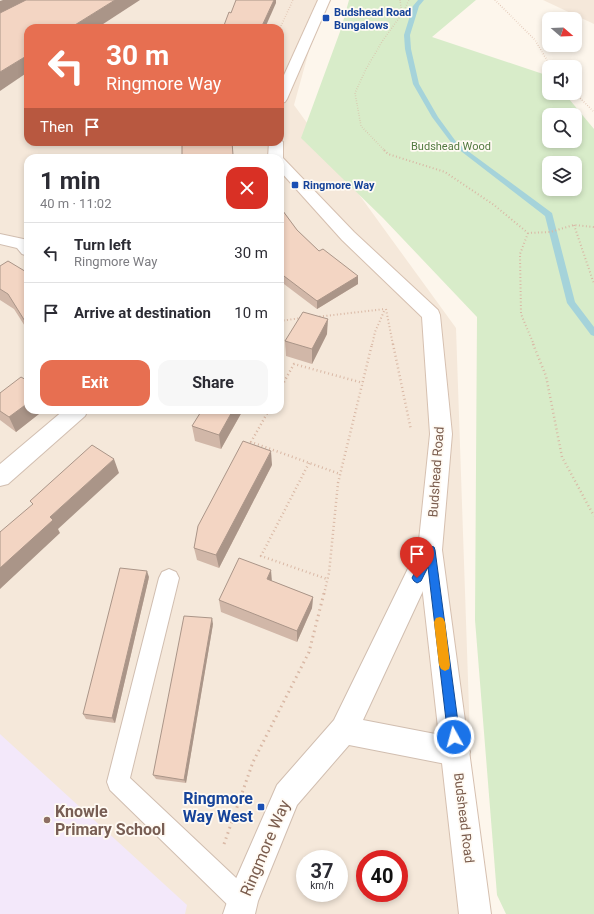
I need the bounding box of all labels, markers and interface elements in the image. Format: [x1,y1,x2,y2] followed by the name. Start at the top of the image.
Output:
[334,6,411,32] place label: Budshead Road Bungalows
[542,12,582,52] north arrow
[542,12,582,196] map controls
[321,13,331,23] marker: Budshead Road Bungalows
[106,39,169,72] text: 30 m
[40,40,92,92] icon: left
[542,60,582,100] button: sound
[106,73,221,94] text: Ringmore Way
[542,108,582,148] button: search
[81,116,103,138] icon: arrive
[40,118,73,136] text: Then
[411,140,491,153] park label: Budshead Wood
[542,156,582,196] button: layers
[40,167,100,195] text: 1 min
[226,167,268,209] button: close
[303,179,375,192] place label: Ringmore Way
[290,180,300,190] marker: Ringmore Way
[40,196,111,211] text: 40 m · 11:02
[74,236,131,254] text: Turn left
[40,242,62,264] icon: left
[234,244,268,262] text: 30 m
[74,254,157,269] text: Ringmore Way
[40,302,62,324] icon: arrive
[74,304,211,322] text: Arrive at destination
[234,304,268,322] text: 10 m
[40,360,150,406] button: Exit
[158,360,268,406] button: Share
[425,426,447,518] street label: Budshead Road
[400,537,434,578] pin
[406,543,428,565] icon: arrive
[433,716,475,758] position arrow
[451,772,477,864] street label: Budshead Road
[183,789,254,826] place label: Ringmore Way West
[236,797,294,899] street label: Ringmore Way
[55,802,165,839] place label: Knowle Primary School
[256,802,266,812] marker: Ringmore Way West
[42,815,52,825] marker: Knowle Primary School
[356,850,408,902] speed limit sign: 40
[311,859,333,883] text: 37
[310,880,334,891] text: km/h

